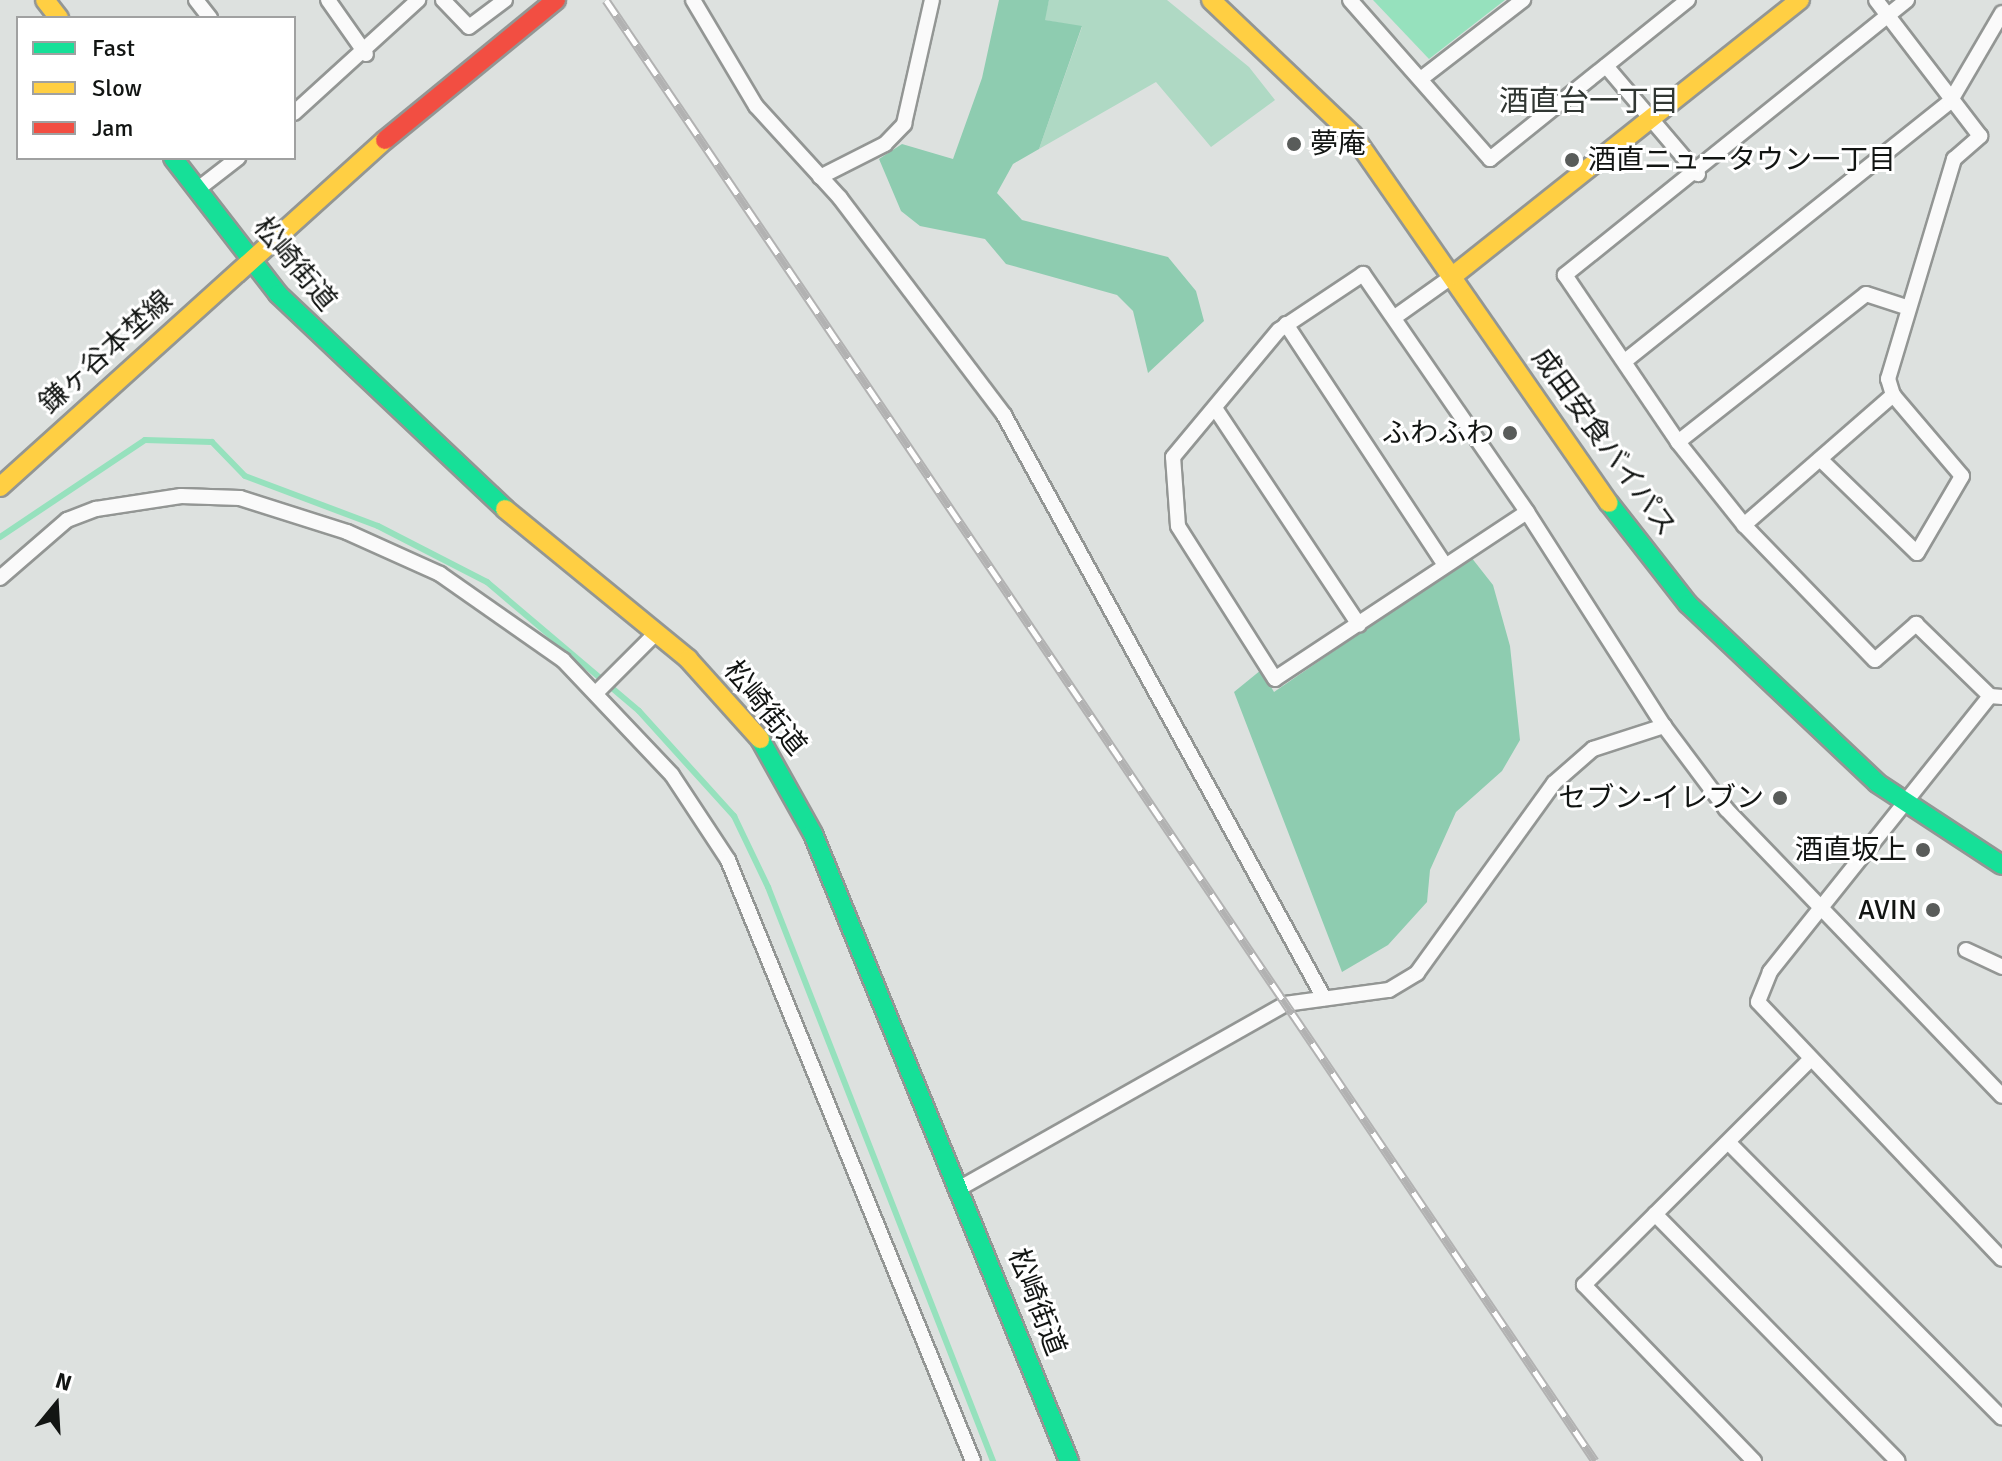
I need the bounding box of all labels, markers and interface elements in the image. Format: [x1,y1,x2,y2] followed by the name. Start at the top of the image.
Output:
[16,16,296,160] legend
[92,33,135,63] text: Fast
[92,73,142,103] text: Slow
[1499,84,1679,120] district label: 酒直台一丁目
[92,113,133,143] text: Jam
[1310,127,1366,161] place label: 夢庵
[1285,135,1303,153] marker: 夢庵
[1588,143,1896,177] place label: 酒直ニュータウン一丁目
[1563,151,1581,169] marker: 酒直ニュータウン一丁目
[246,210,344,318] street label: 松崎街道
[32,283,180,421] street label: 鎌ヶ谷本埜線
[1525,342,1683,542] street label: 成田安食バイパス
[1382,416,1494,450] place label: ふわふわ
[1501,424,1519,442] marker: ふわふわ
[717,654,813,762] street label: 松崎街道
[1558,781,1764,815] place label: セブン-イレブン
[1771,789,1789,807] marker: セブン-イレブン
[1795,833,1907,867] place label: 酒直坂上
[1914,841,1932,859] marker: 酒直坂上
[1858,893,1917,927] place label: AVIN
[1924,901,1942,919] marker: AVIN
[1001,1244,1073,1360] street label: 松崎街道
[16,1365,96,1445] north arrow
[52,1366,75,1397] text: N

